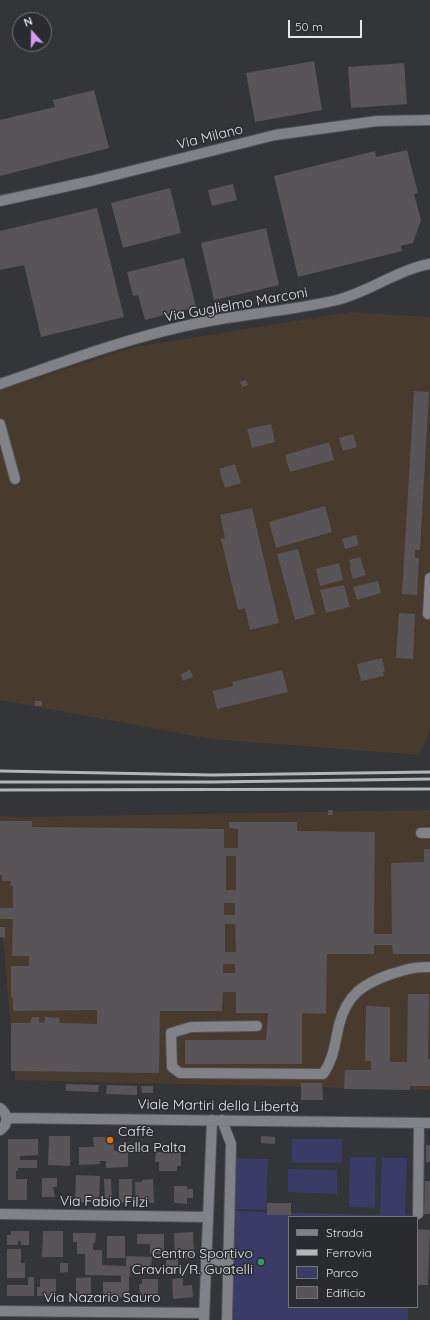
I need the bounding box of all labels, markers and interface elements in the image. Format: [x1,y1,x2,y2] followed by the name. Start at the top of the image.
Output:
[12,12,52,52] north arrow
[290,12,364,38] scale bar
[22,14,34,30] text: N
[295,19,323,34] text: 50 m
[175,121,245,153] street label: Via Milano
[163,284,309,326] street label: Via Guglielmo Marconi
[137,1096,299,1116] street label: Viale Martiri della Libertà
[118,1124,186,1156] place label: Caffè della Palta
[105,1135,115,1145] marker: Caffè della Palta
[60,1193,148,1211] street label: Via Fabio Filzi
[288,1216,418,1308] legend
[326,1225,363,1240] text: Strada
[326,1245,372,1260] text: Ferrovia
[132,1246,253,1278] place label: Centro Sportivo Craviari/R. Guatelli
[256,1257,266,1267] marker: Centro Sportivo Craviari/R. Guatelli
[326,1265,358,1280] text: Parco
[326,1285,366,1300] text: Edificio
[44,1290,160,1306] street label: Via Nazario Sauro

